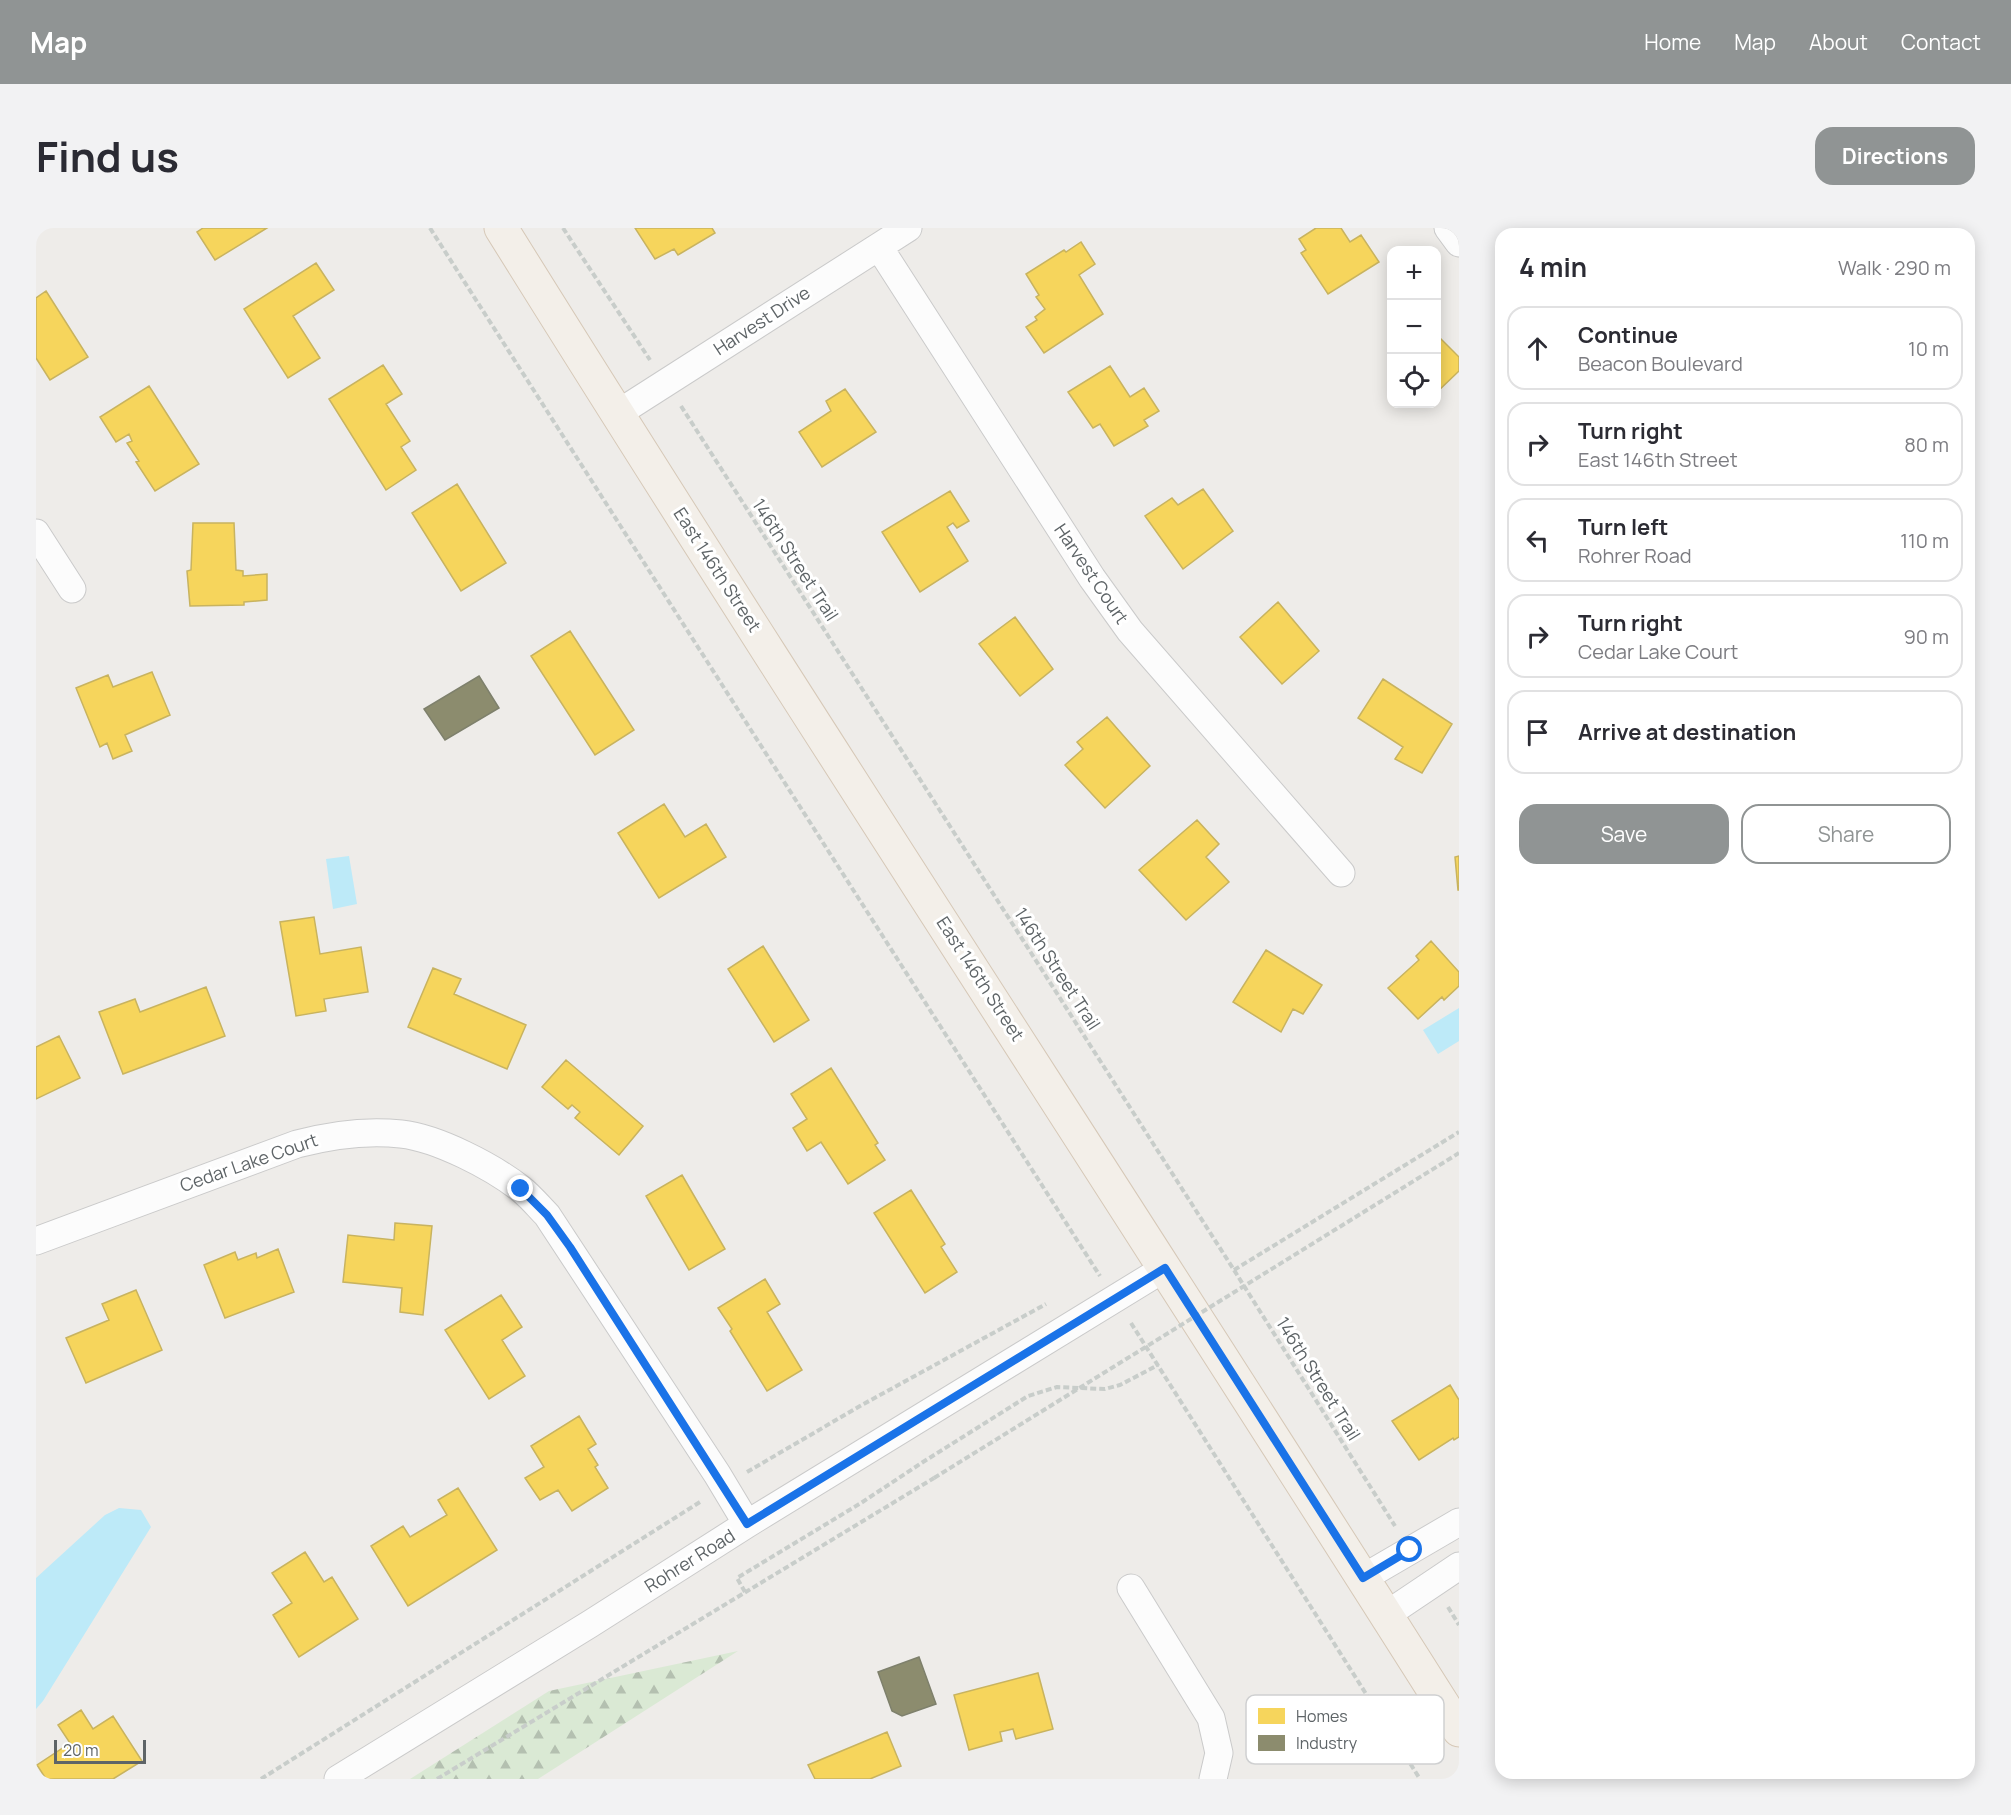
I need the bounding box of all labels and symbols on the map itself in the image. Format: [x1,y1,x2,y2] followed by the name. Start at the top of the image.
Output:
[709,280,814,360] street label: Harvest Drive
[747,494,844,625] street label: 146th Street Trail
[669,503,767,636] street label: East 146th Street
[1049,519,1134,628] street label: Harvest Court
[1009,903,1106,1034] street label: 146th Street Trail
[932,912,1030,1045] street label: East 146th Street
[177,1127,321,1197] street label: Cedar Lake Court
[507,1175,533,1201] route end
[1271,1312,1366,1445] street label: 146th Street Trail
[640,1523,739,1597] street label: Rohrer Road
[1396,1536,1422,1562] route start
[1246,1695,1444,1764] legend
[1296,1705,1348,1727] text: Homes
[1296,1732,1358,1754] text: Industry
[54,1737,146,1764] scale bar

